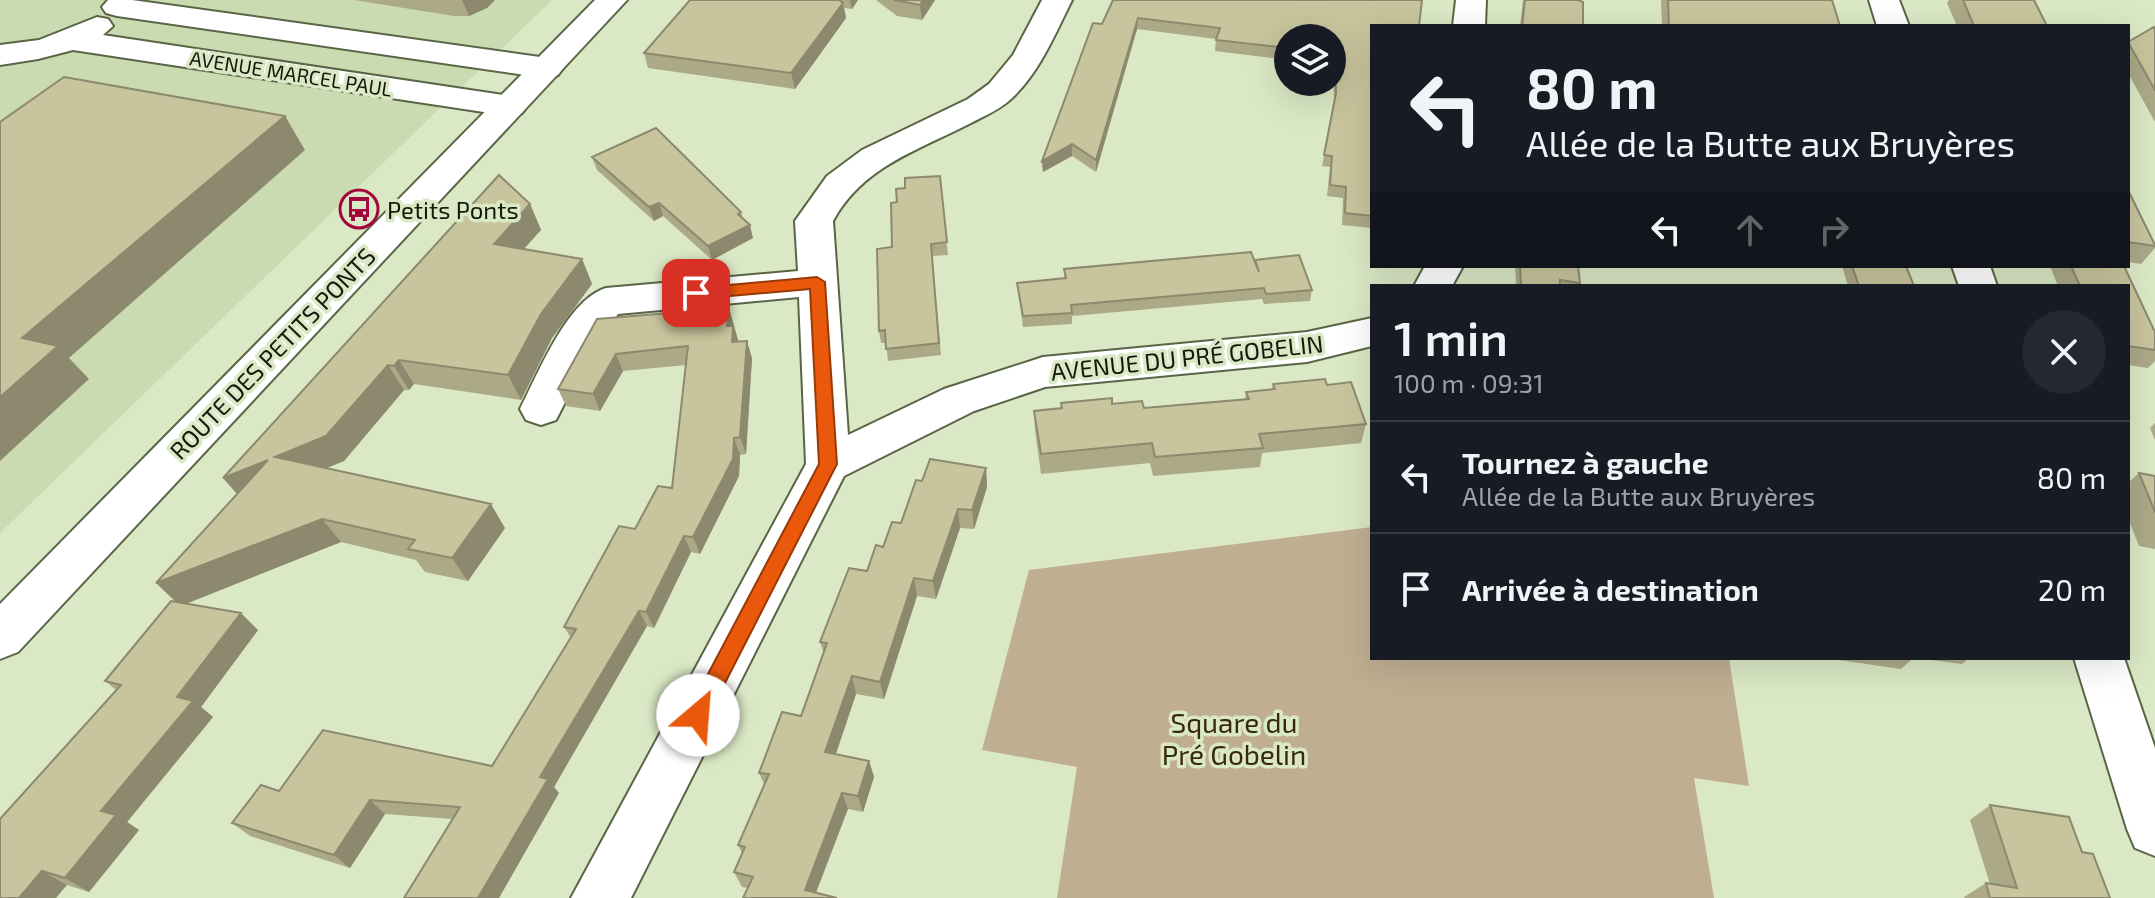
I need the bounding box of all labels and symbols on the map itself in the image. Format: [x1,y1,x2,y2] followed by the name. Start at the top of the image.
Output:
[188,45,394,101] street label: AVENUE MARCEL PAUL
[338,188,380,230] bus stop icon: Petits Ponts
[387,195,519,224] place label: Petits Ponts
[163,241,381,465] street label: ROUTE DES PETITS PONTS
[662,259,730,327] pin
[1049,328,1325,386] street label: AVENUE DU PRÉ GOBELIN
[656,673,740,757] position arrow
[1162,705,1306,771] park label: Square du Pré Gobelin

